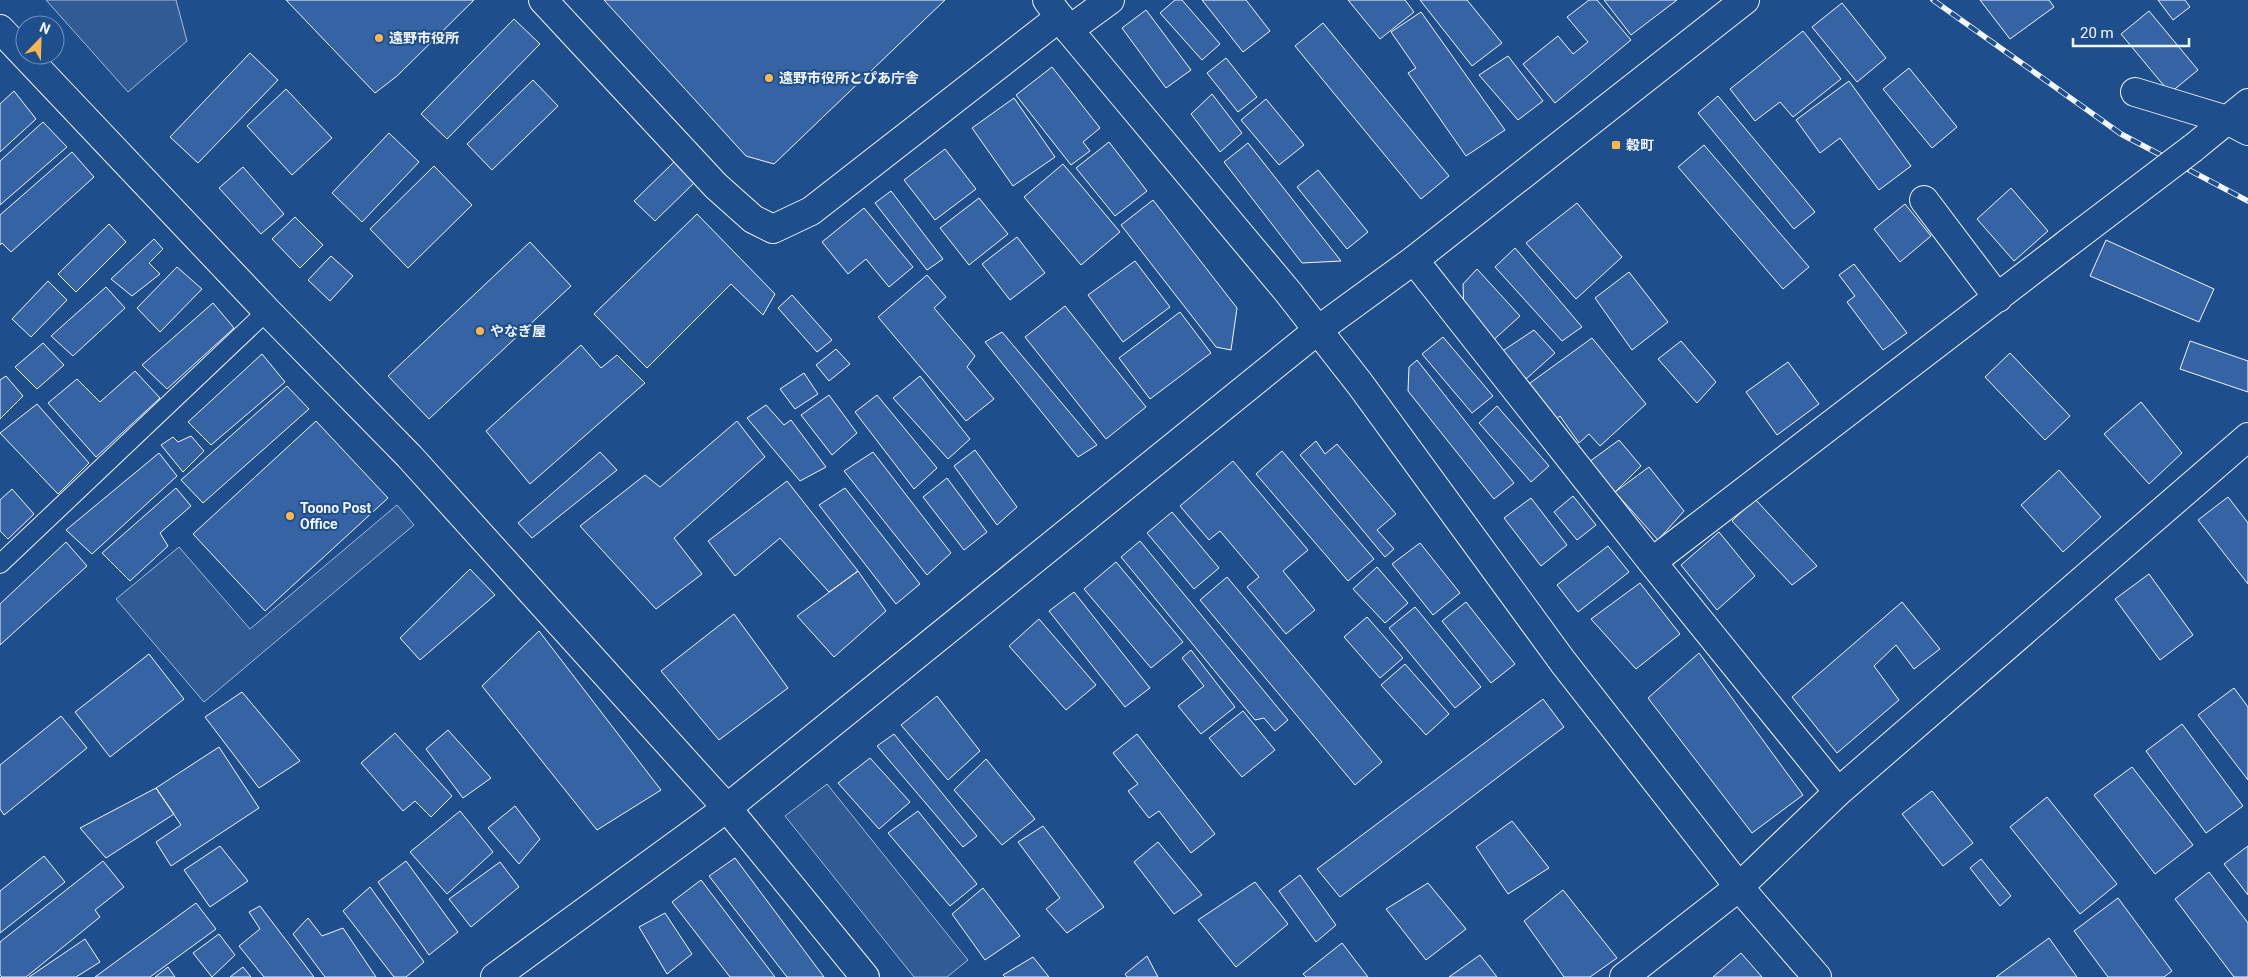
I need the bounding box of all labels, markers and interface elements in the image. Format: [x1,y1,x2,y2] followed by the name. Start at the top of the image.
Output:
[15,15,65,65] north arrow
[2073,15,2189,47] scale bar
[37,19,53,37] text: N
[2080,24,2114,42] text: 20 m
[389,30,459,46] place label: 遠野市役所
[373,32,385,44] marker: 遠野市役所
[779,70,919,86] place label: 遠野市役所とぴあ庁舎
[763,72,775,84] marker: 遠野市役所とぴあ庁舎
[1626,137,1654,153] place label: 穀町
[1610,139,1622,151] marker: 穀町
[490,323,546,339] place label: やなぎ屋
[474,325,486,337] marker: やなぎ屋
[300,500,372,532] place label: Toono Post Office
[284,510,296,522] marker: Toono Post Office

